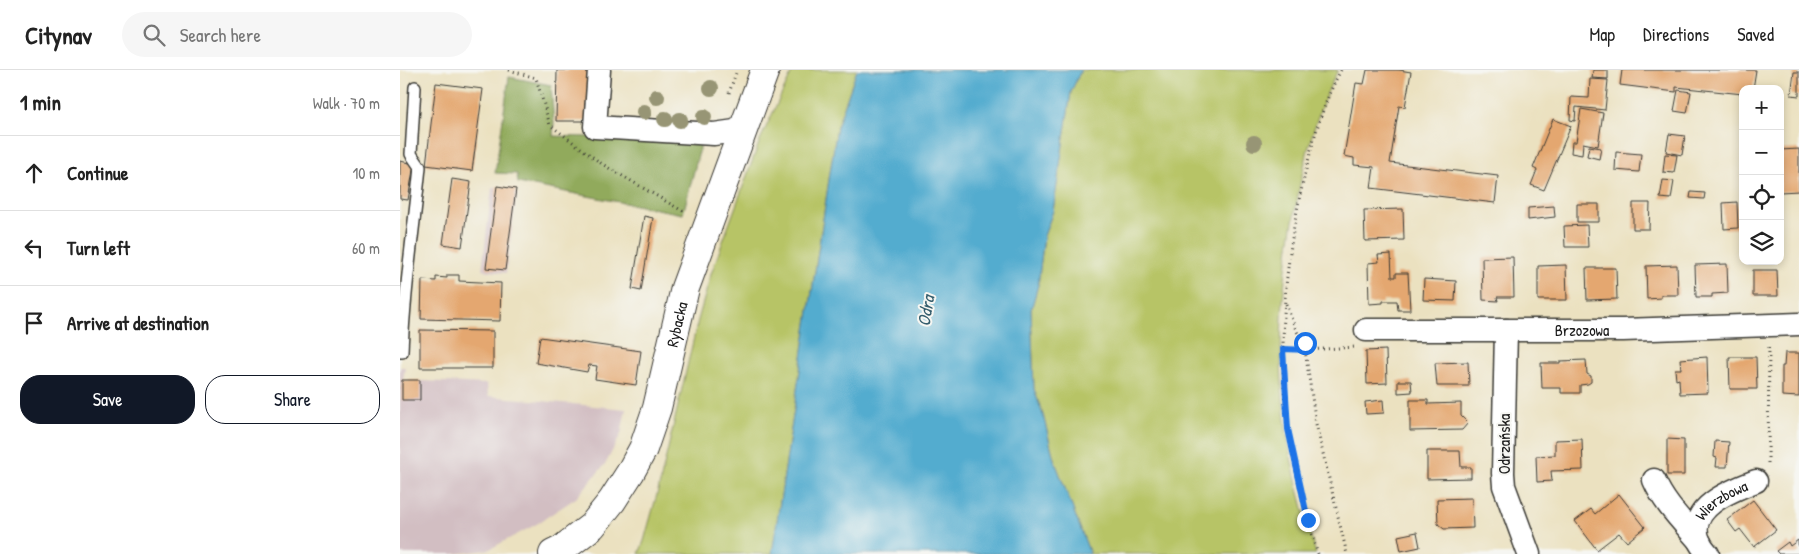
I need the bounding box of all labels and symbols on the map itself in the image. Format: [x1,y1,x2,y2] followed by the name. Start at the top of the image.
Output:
[911,292,941,328] water label: Odra
[661,299,692,349] street label: Rybacka
[1555,319,1609,341] street label: Brzozowa
[1294,332,1317,355] route start
[1493,414,1515,474] street label: Odrzańska
[1689,474,1751,524] street label: Wierzbowa
[1297,509,1320,532] route end

